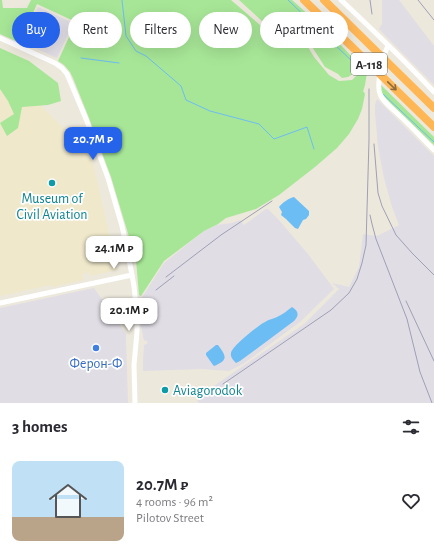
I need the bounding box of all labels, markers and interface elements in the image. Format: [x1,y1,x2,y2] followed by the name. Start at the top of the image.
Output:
[12,12,60,48] chip: Buy
[68,12,122,48] chip: Rent
[130,12,191,48] chip: Filters
[199,12,252,48] chip: New
[260,12,348,48] chip: Apartment
[351,53,387,75] road number: А-118
[387,81,397,91] one-way arrow
[56,127,130,161] pin: 20.7M ₽
[73,133,113,146] text: 20.7M ₽
[47,178,57,188] marker: Museum of Civil Aviation
[16,192,88,222] place label: Museum of Civil Aviation
[77,236,151,270] pin: 24.1M ₽
[95,242,133,255] text: 24.1M ₽
[92,298,166,332] pin: 20.1M ₽
[110,304,148,317] text: 20.1M ₽
[91,343,101,353] marker: Ферон-Ф
[70,357,122,371] place label: Ферон-Ф
[173,384,243,398] place label: Aviagorodok
[160,385,170,395] marker: Aviagorodok
[400,416,422,438] icon: filters
[12,418,68,435] text: 3 homes
[136,476,188,493] text: 20.7M ₽
[44,477,92,525] icon: home
[400,490,422,512] icon: heart
[136,496,213,509] text: 4 rooms · 96 m²
[136,512,204,525] text: Pilotov Street

